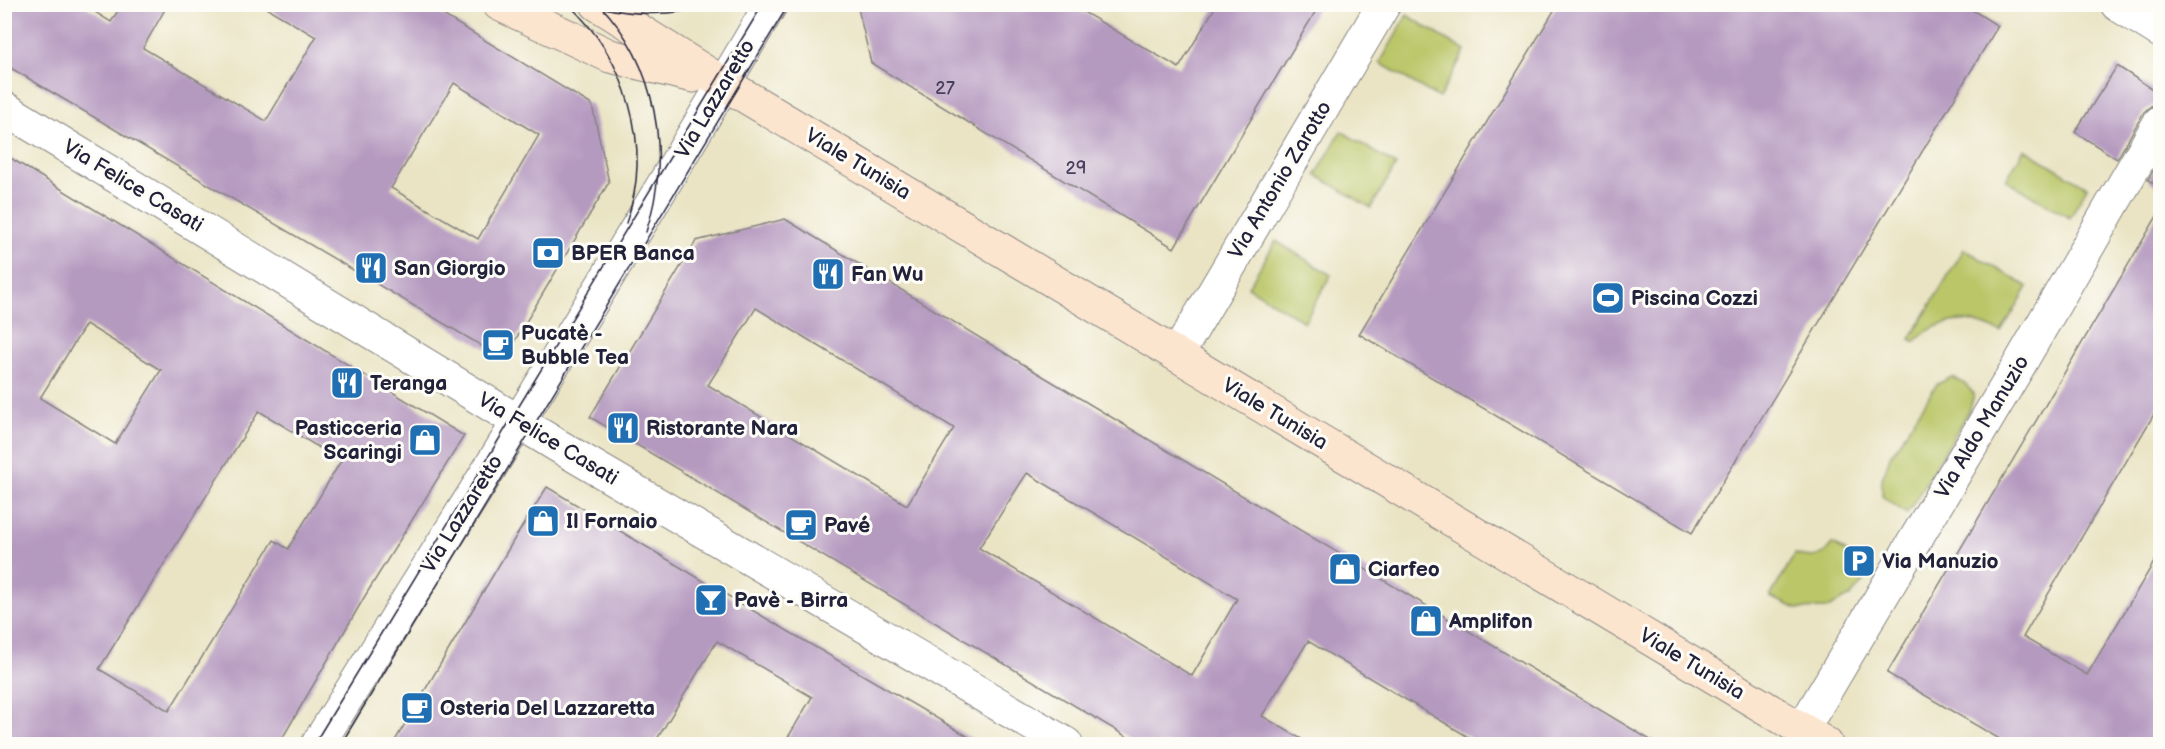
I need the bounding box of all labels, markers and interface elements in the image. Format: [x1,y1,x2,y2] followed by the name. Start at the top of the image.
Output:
[670,35,760,163] street label: Via Lazzaretto
[935,78,955,99] house number: 27
[1223,96,1337,264] street label: Via Antonio Zarotto
[801,123,915,205] street label: Viale Tunisia
[58,134,208,238] street label: Via Felice Casati
[1065,158,1087,179] house number: 29
[530,235,566,271] bank icon: BPER Banca
[571,241,695,266] place label: BPER Banca
[353,250,389,286] restaurant icon: San Giorgio
[394,256,506,281] place label: San Giorgio
[810,256,846,292] restaurant icon: Fan Wu
[851,262,924,287] place label: Fan Wu
[1590,280,1626,316] sports icon: Piscina Cozzi
[1631,286,1758,311] place label: Piscina Cozzi
[521,321,629,370] place label: Pucatè - Bubble Tea
[480,327,516,363] cafe icon: Pucatè - Bubble Tea
[1929,351,2035,503] street label: Via Aldo Manuzio
[329,365,365,401] restaurant icon: Teranga
[370,371,447,396] place label: Teranga
[1218,373,1332,455] street label: Viale Tunisia
[473,387,623,491] street label: Via Felice Casati
[605,410,641,446] restaurant icon: Ristorante Nara
[295,416,402,465] place label: Pasticceria Scaringi
[646,416,798,441] place label: Ristorante Nara
[407,422,443,458] shop icon: Pasticceria Scaringi
[416,450,508,578] street label: Via Lazzaretto
[525,503,561,539] shop icon: Il Fornaio
[783,507,819,543] cafe icon: Pavé
[566,509,657,534] place label: Il Fornaio
[824,513,871,538] place label: Pavé
[1841,543,1877,579] parking icon: Via Manuzio
[1882,549,1999,574] place label: Via Manuzio
[1327,551,1363,587] shop icon: Ciarfeo
[1368,557,1440,582] place label: Ciarfeo
[693,582,729,618] bar icon: Pavè - Birra
[734,588,848,613] place label: Pavè - Birra
[1408,603,1444,639] shop icon: Amplifon
[1448,609,1533,634] place label: Amplifon
[1635,623,1749,705] street label: Viale Tunisia
[399,690,435,726] cafe icon: Osteria Del Lazzaretta
[440,696,655,721] place label: Osteria Del Lazzaretta

